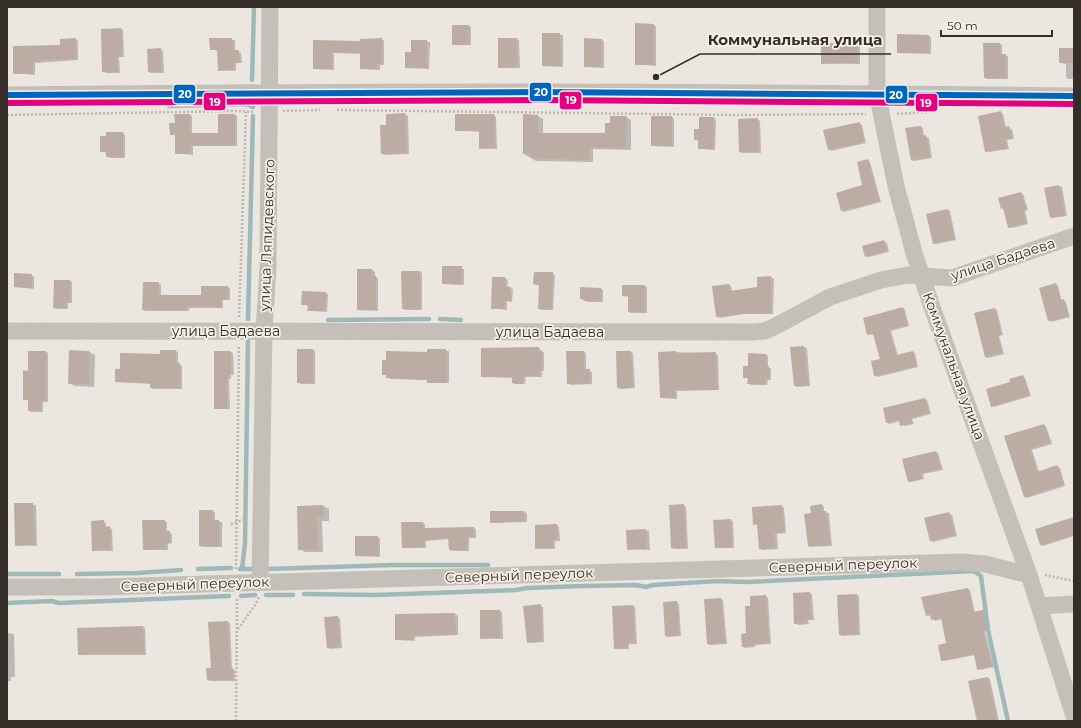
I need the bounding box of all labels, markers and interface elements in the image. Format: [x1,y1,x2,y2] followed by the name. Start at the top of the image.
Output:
[941,12,1052,38] scale bar
[947,18,978,33] text: 50 m
[700,27,891,54] callout: Коммунальная улица
[708,30,882,49] text: Коммунальная улица
[529,82,552,102] line badge: 20
[173,84,196,104] line badge: 20
[534,85,549,99] text: 20
[885,85,908,104] line badge: 20
[178,87,193,101] text: 20
[889,88,904,102] text: 20
[559,91,582,110] line badge: 19
[203,92,226,111] line badge: 19
[565,93,577,107] text: 19
[915,93,938,112] line badge: 19
[209,95,221,109] text: 19
[920,96,932,110] text: 19
[255,159,279,312] street label: улица Ляпидевского
[948,234,1057,285] street label: улица Бадаева
[919,290,989,442] street label: Коммунальная улица
[171,322,280,340] street label: улица Бадаева
[495,323,604,341] street label: улица Бадаева
[769,553,917,577] street label: Северный переулок
[445,563,593,587] street label: Северный переулок
[121,572,269,596] street label: Северный переулок

